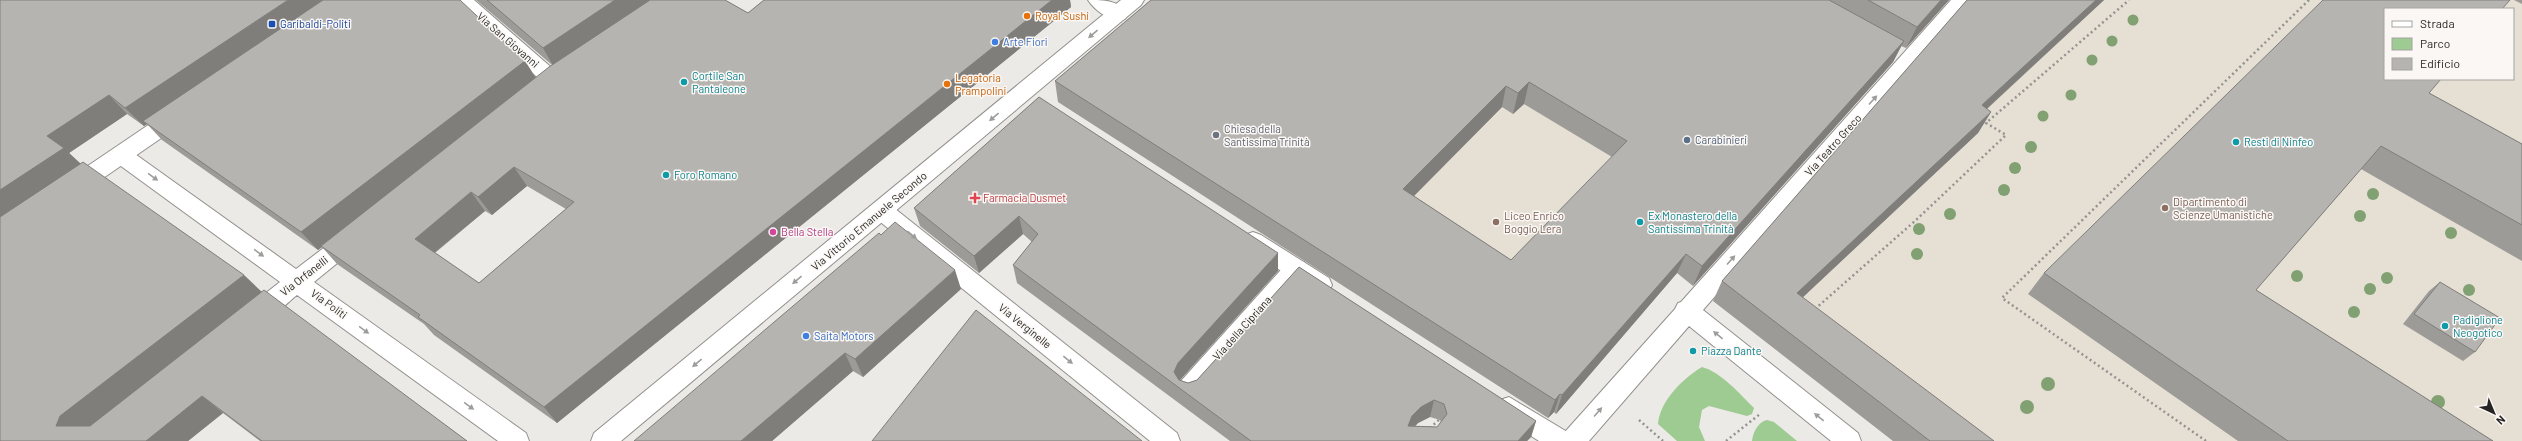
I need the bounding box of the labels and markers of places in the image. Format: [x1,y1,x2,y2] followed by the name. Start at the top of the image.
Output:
[1035,9,1089,22] place label: Royal Sushi
[1022,11,1032,21] marker: Royal Sushi
[280,17,351,30] place label: Garibaldi-Politi
[267,19,277,29] marker: Garibaldi-Politi
[1003,35,1048,48] place label: Arte Fiori
[990,37,1000,47] marker: Arte Fiori
[692,69,746,95] place label: Cortile San Pantaleone
[955,71,1006,97] place label: Legatoria Prampolini
[679,77,689,87] marker: Cortile San Pantaleone
[942,79,952,89] marker: Legatoria Prampolini
[1224,122,1310,148] place label: Chiesa della Santissima Trinità
[1211,130,1221,140] marker: Chiesa della Santissima Trinità
[1695,133,1747,146] place label: Carabinieri
[1682,135,1692,145] marker: Carabinieri
[2244,135,2313,148] place label: Resti di Ninfeo
[2231,137,2241,147] marker: Resti di Ninfeo
[674,168,737,181] place label: Foro Romano
[661,170,671,180] marker: Foro Romano
[983,191,1066,204] place label: Farmacia Dusmet
[970,193,980,203] marker: Farmacia Dusmet
[2173,195,2273,221] place label: Dipartimento di Scienze Umanistiche
[2160,203,2170,213] marker: Dipartimento di Scienze Umanistiche
[1504,209,1564,235] place label: Liceo Enrico Boggio Lera
[1648,209,1737,235] place label: Ex Monastero della Santissima Trinità
[1491,217,1501,227] marker: Liceo Enrico Boggio Lera
[1635,217,1645,227] marker: Ex Monastero della Santissima Trinità
[781,225,833,238] place label: Bella Stella
[768,227,778,237] marker: Bella Stella
[2453,313,2503,339] place label: Padiglione Neogotico
[2440,321,2450,331] marker: Padiglione Neogotico
[814,329,874,342] place label: Saita Motors
[801,331,811,341] marker: Saita Motors
[1701,344,1762,357] place label: Piazza Dante
[1688,346,1698,356] marker: Piazza Dante

